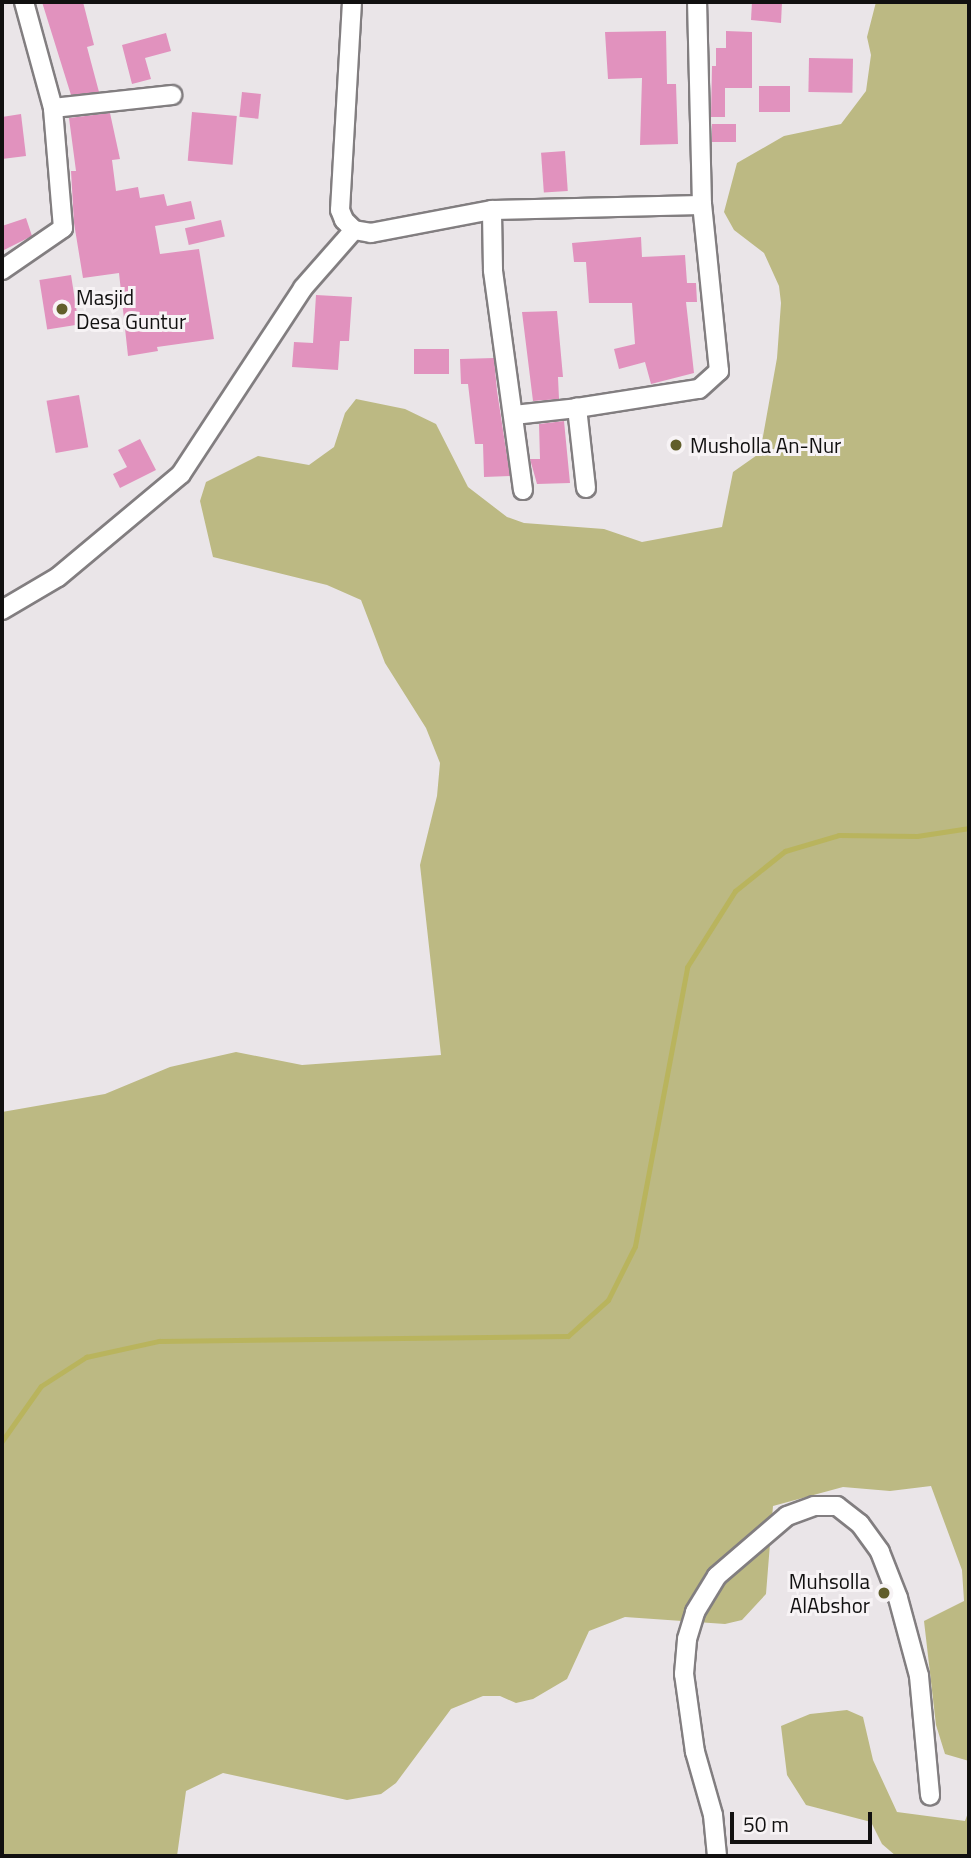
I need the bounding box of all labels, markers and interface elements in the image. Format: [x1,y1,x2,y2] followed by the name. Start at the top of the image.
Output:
[76,284,186,334] place label: Masjid Desa Guntur
[54,301,70,317] marker: Masjid Desa Guntur
[690,432,841,458] place label: Musholla An-Nur
[668,437,684,453] marker: Musholla An-Nur
[789,1568,870,1618] place label: Muhsolla AlAbshor
[876,1585,892,1601] marker: Muhsolla AlAbshor
[733,1798,875,1842] scale bar
[743,1808,789,1840] text: 50 m

